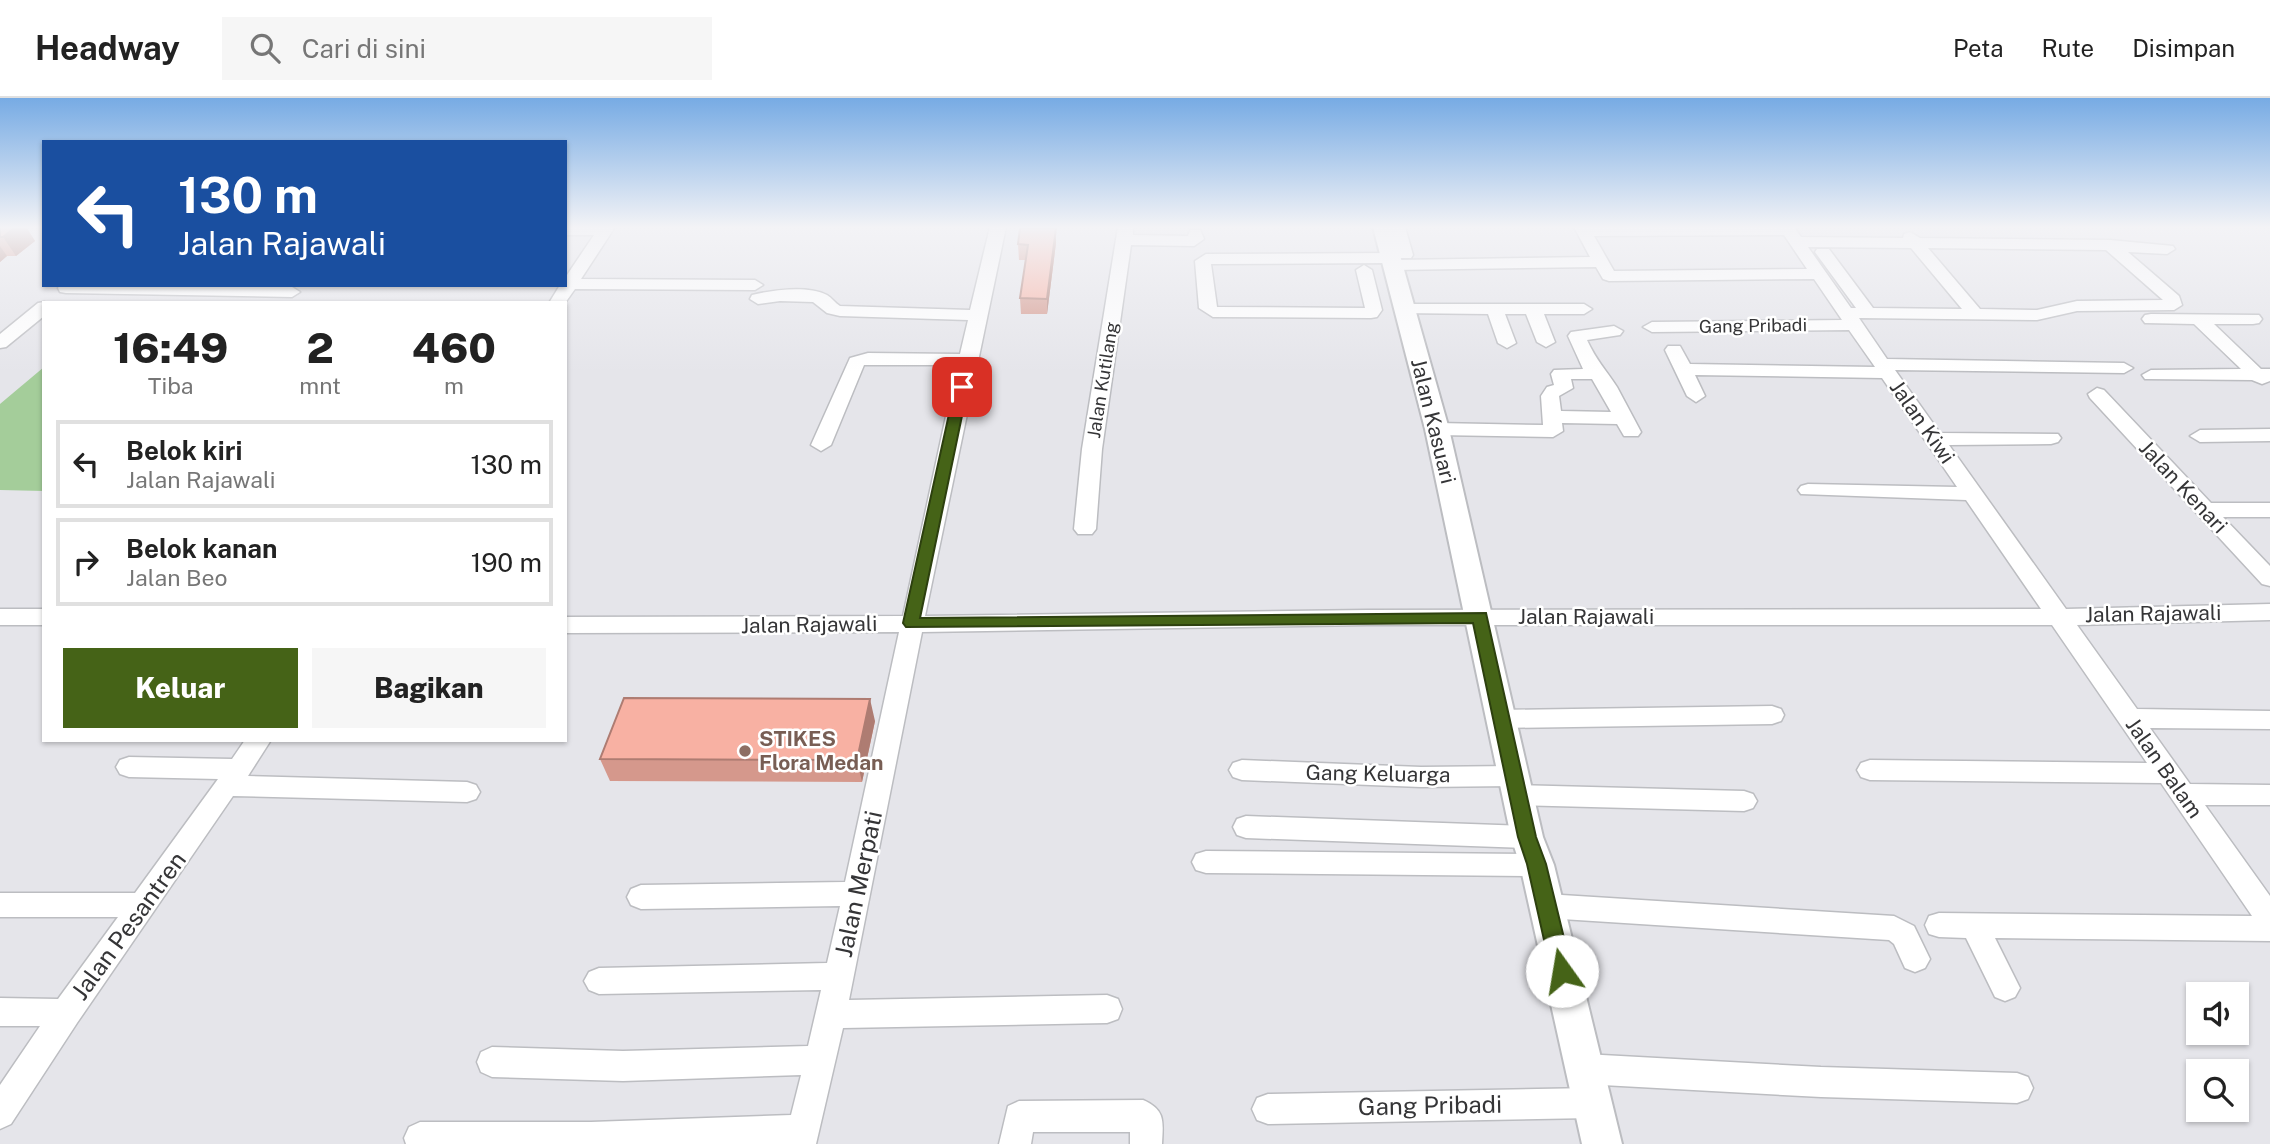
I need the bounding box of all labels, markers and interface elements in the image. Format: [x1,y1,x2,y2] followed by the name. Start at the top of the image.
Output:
[222,17,712,80] search box
[35,29,180,67] text: Headway
[246,29,284,67] icon: search
[302,33,426,64] text: Cari di sini
[1953,34,2004,62] text: Peta
[2042,34,2094,62] text: Rute
[2132,34,2235,62] text: Disimpan
[178,166,318,224] text: 130 m
[63,168,154,259] icon: left
[178,225,386,262] text: Jalan Rajawali
[1699,314,1807,337] street label: Gang Pribadi
[1083,320,1122,440] street label: Jalan Kutilang
[113,323,228,372] text: 16:49
[306,323,334,372] text: 2
[412,323,496,372] text: 460
[1406,356,1461,486] street label: Jalan Kasuari
[932,357,992,417] pin
[943,368,981,406] icon: arrive
[148,372,194,399] text: Tiba
[299,372,341,399] text: mnt
[444,372,464,399] text: m
[1885,375,1960,468] street label: Jalan Kiwi
[126,435,242,466] text: Belok kiri
[2134,435,2233,538] street label: Jalan Kenari
[67,445,105,483] icon: left
[470,449,542,480] text: 130 m
[126,466,275,493] text: Jalan Rajawali
[126,533,277,564] text: Belok kanan
[67,543,105,581] icon: right
[471,547,542,578] text: 190 m
[126,564,228,591] text: Jalan Beo
[2085,600,2221,627] street label: Jalan Rajawali
[1518,604,1654,629] street label: Jalan Rajawali
[741,611,877,638] street label: Jalan Rajawali
[63,648,298,728] button: Keluar
[312,648,546,728] button: Bagikan
[2121,713,2208,823] street label: Jalan Balam
[759,726,884,775] place label: STIKES Flora Medan
[737,743,753,759] marker: STIKES Flora Medan
[1305,760,1451,787] street label: Gang Keluarga
[829,808,887,960] street label: Jalan Merpati
[65,846,191,1005] street label: Jalan Pesantren
[1525,934,1599,1008] position arrow
[2186,982,2249,1122] map controls
[2186,982,2249,1045] button: sound
[2186,1059,2249,1122] button: search
[1358,1090,1502,1120] street label: Gang Pribadi

